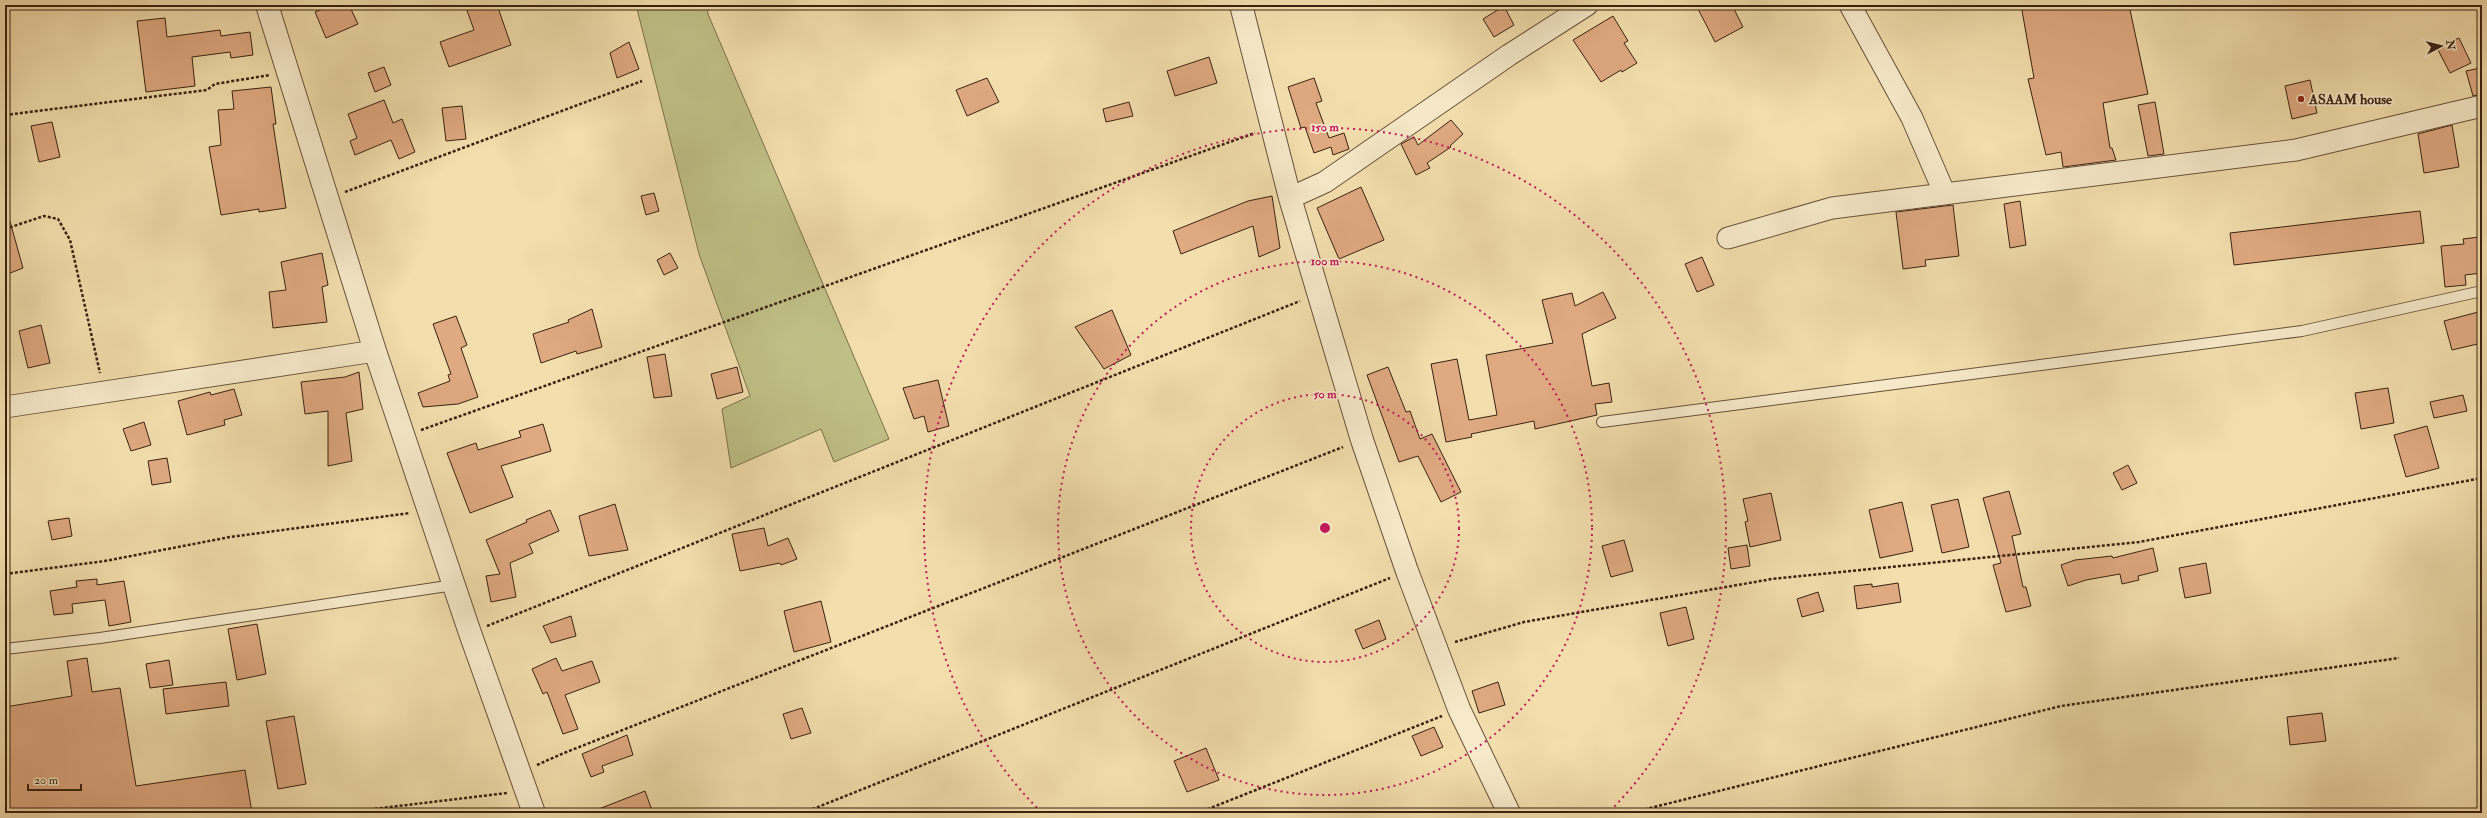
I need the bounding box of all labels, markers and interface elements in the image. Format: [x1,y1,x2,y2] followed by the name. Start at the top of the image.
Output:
[2421,26,2461,66] north arrow
[2443,38,2458,52] text: N
[2308,91,2392,108] place label: ASAAM house
[2296,94,2306,104] marker: ASAAM house
[1311,120,1339,135] text: 150 m
[1311,254,1340,269] text: 100 m
[1313,387,1337,402] text: 50 m
[1318,521,1332,535] centre of rings
[28,766,81,792] scale bar
[34,773,59,788] text: 20 m

